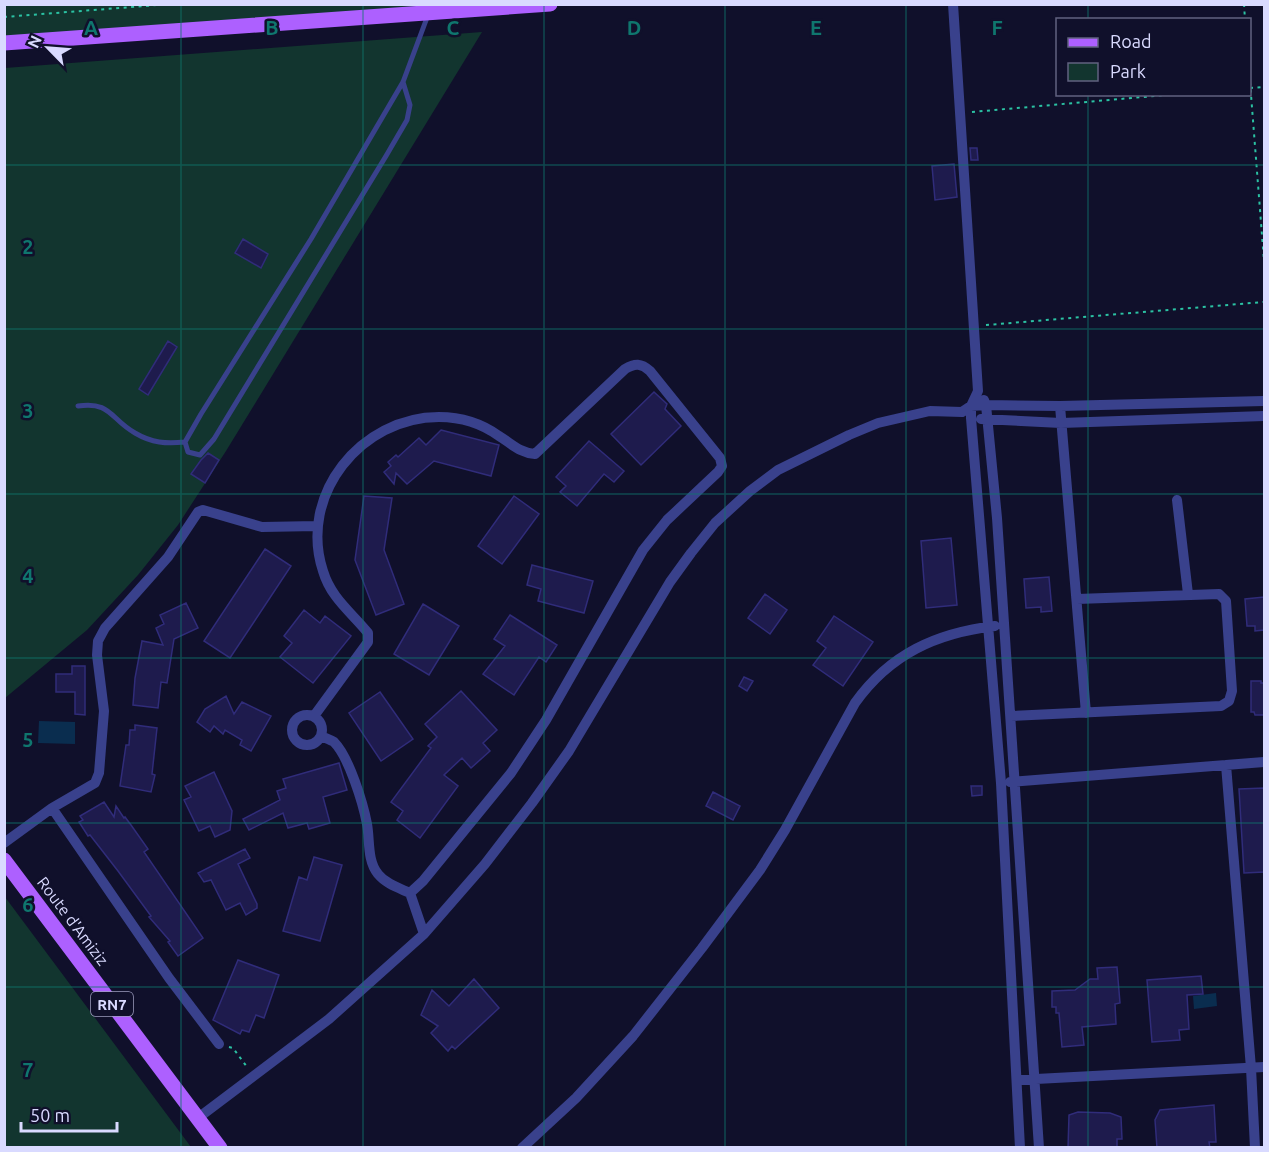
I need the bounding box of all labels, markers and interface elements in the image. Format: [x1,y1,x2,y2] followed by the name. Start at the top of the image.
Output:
[84,16,98,39] text: A
[265,16,279,39] text: B
[447,16,460,39] text: C
[627,16,641,39] text: D
[810,16,822,39] text: E
[991,16,1003,39] text: F
[18,18,78,78] north arrow
[1056,18,1251,96] legend
[1110,31,1152,51] text: Road
[24,32,45,51] text: N
[1110,61,1146,81] text: Park
[22,235,34,258] text: 2
[22,399,34,422] text: 3
[22,564,34,587] text: 4
[22,728,34,751] text: 5
[34,873,112,969] street label: Route d'Amiziz
[22,893,34,916] text: 6
[91,992,133,1016] road number: RN7
[22,1058,34,1081] text: 7
[21,1095,117,1133] scale bar
[30,1105,70,1125] text: 50 m

